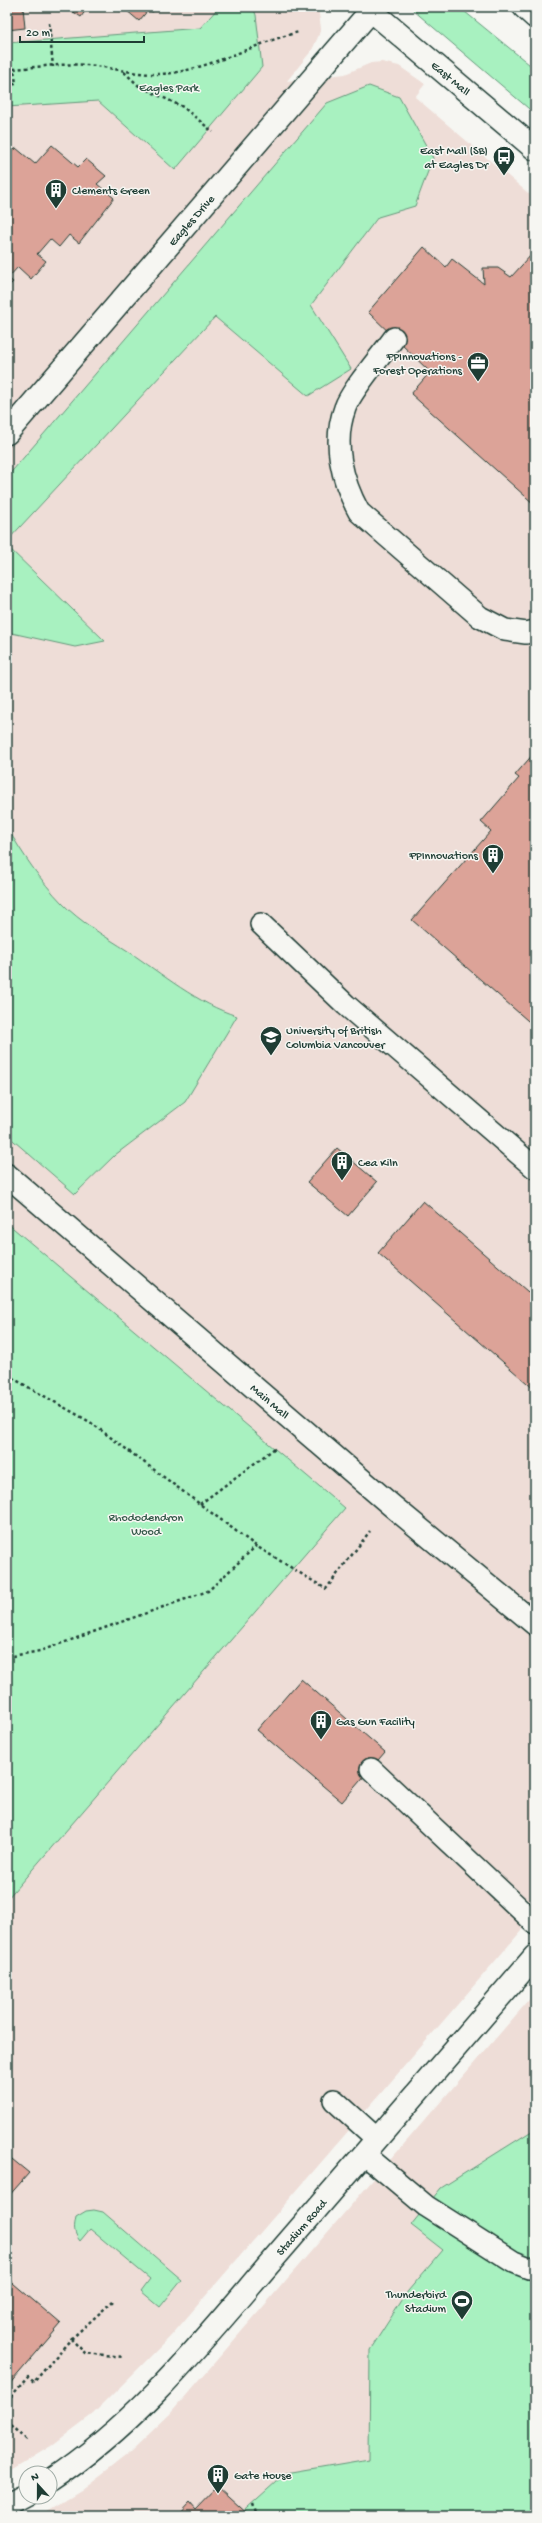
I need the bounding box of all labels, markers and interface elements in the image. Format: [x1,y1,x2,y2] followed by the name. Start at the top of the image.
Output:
[20,18,144,44] scale bar
[26,27,51,41] text: 20 m
[427,59,472,100] street label: East Mall
[139,82,201,96] park label: Eagles Park
[491,144,517,177] bus stop icon: East Mall (SB) at Eagles Dr
[420,145,490,173] place label: East Mall (SB) at Eagles Dr
[43,177,69,210] building icon: Clements Green
[72,185,150,199] place label: Clements Green
[166,192,219,250] street label: Eagles Drive
[465,350,491,383] office icon: FPInnovations - Forest Operations
[372,351,463,379] place label: FPInnovations - Forest Operations
[480,842,506,875] building icon: FPInnovations
[408,850,479,864] place label: FPInnovations
[258,1024,284,1057] school or university icon: University of British Columbia Vancouver
[286,1025,386,1053] place label: University of British Columbia Vancouver
[329,1149,355,1182] building icon: Cea Kiln
[358,1157,398,1171] place label: Cea Kiln
[247,1382,291,1423] street label: Main Mall
[109,1512,183,1540] park label: Rhododendron Wood
[308,1708,334,1741] building icon: Gas Gun Facility
[336,1716,415,1730] place label: Gas Gun Facility
[274,2197,331,2259] street label: Stadium Road
[449,2288,475,2321] sports icon: Thunderbird Stadium
[385,2289,447,2317] place label: Thunderbird Stadium
[205,2462,231,2495] building icon: Gate House
[18,2465,58,2505] north arrow
[234,2470,292,2484] place label: Gate House
[30,2471,41,2484] text: N

